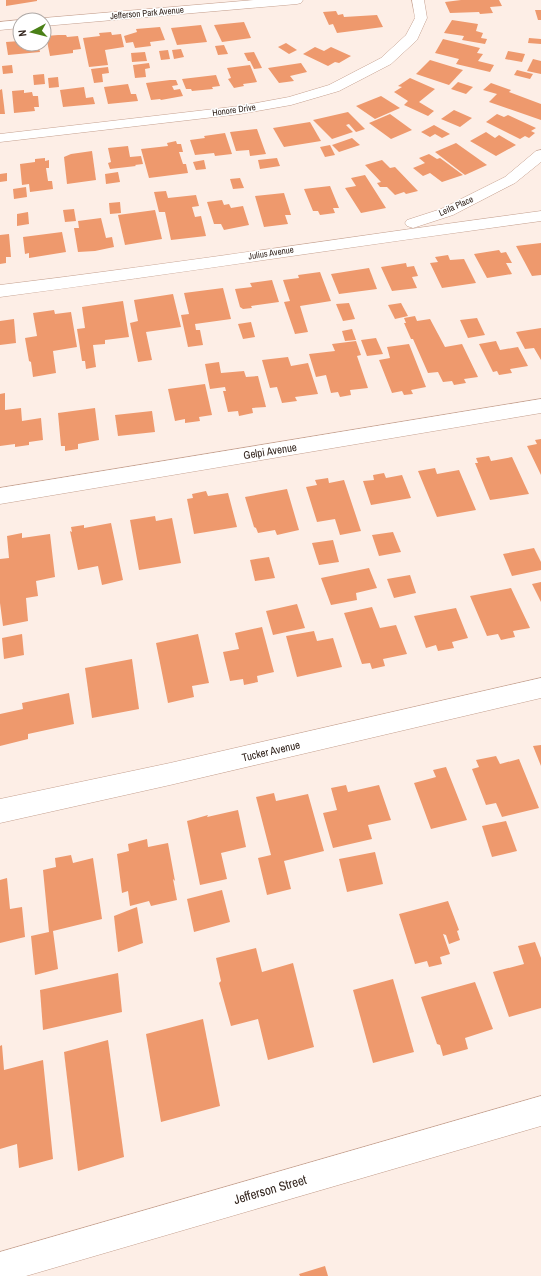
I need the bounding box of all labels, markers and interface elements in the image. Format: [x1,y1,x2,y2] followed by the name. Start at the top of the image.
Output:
[110,4,184,22] street label: Jefferson Park Avenue
[12,12,52,52] north arrow
[15,29,29,37] text: N
[211,101,257,119] street label: Honore Drive
[437,193,475,219] street label: Leila Place
[247,243,295,263] street label: Julius Avenue
[242,440,298,462] street label: Gelpi Avenue
[241,738,301,764] street label: Tucker Avenue
[232,1171,309,1208] street label: Jefferson Street

